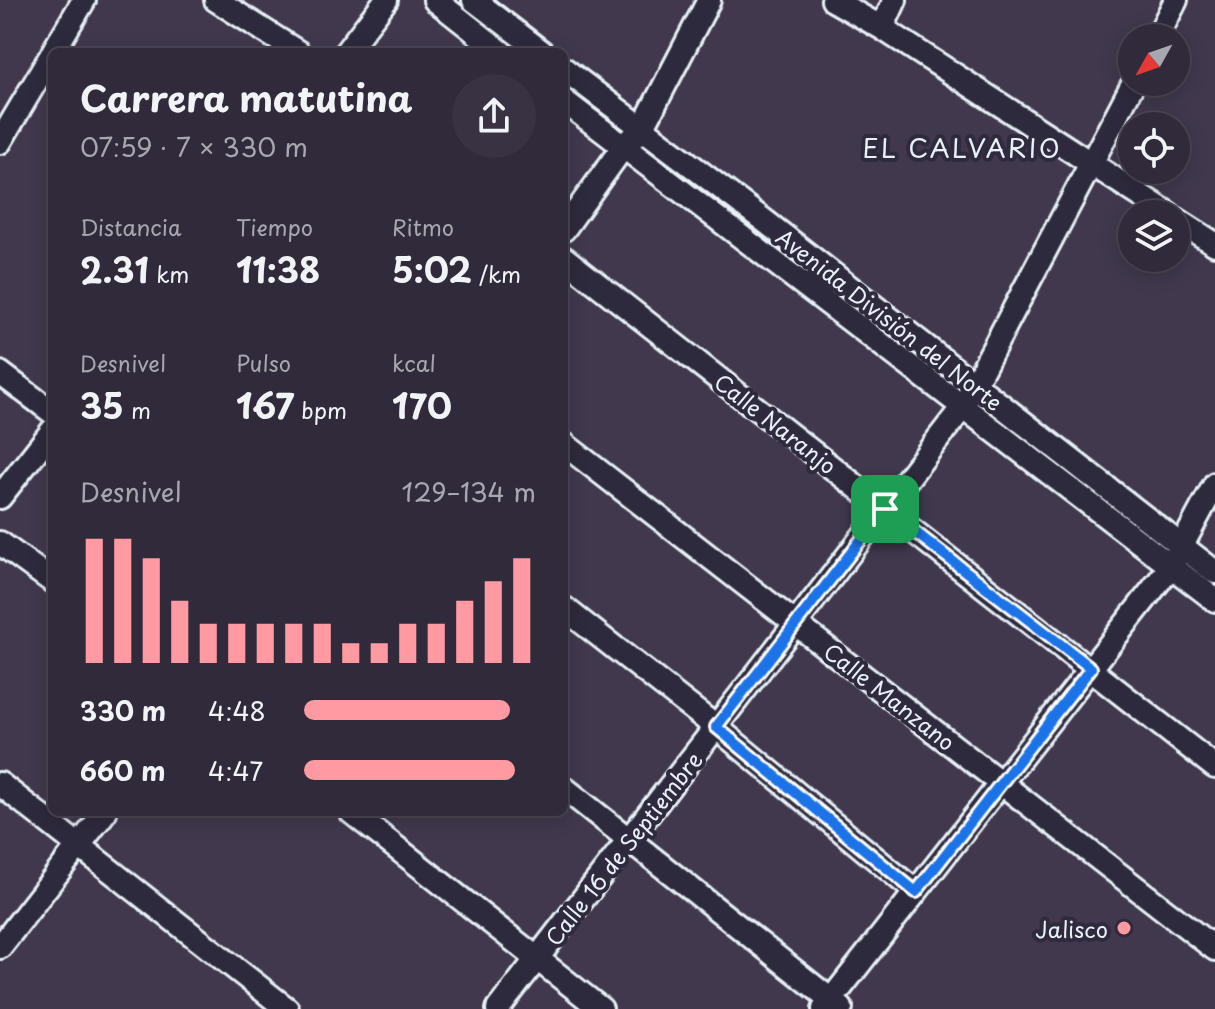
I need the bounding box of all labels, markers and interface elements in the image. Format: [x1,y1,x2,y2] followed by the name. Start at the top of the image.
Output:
[1118,24,1190,96] north arrow
[1118,24,1190,272] map controls
[80,70,413,124] text: Carrera matutina
[452,74,536,158] button: share
[1118,112,1190,184] button: locate
[80,127,308,166] text: 07:59 · 7 × 330 m
[862,128,1062,167] district label: EL CALVARIO
[1118,200,1190,272] button: layers
[80,210,182,243] text: Distancia
[236,210,313,243] text: Tiempo
[392,210,454,243] text: Ritmo
[770,220,1010,418] street label: Avenida División del Norte
[80,243,149,295] text: 2.31
[236,243,320,295] text: 11:38
[392,243,472,295] text: 5:02
[149,257,189,290] text: km
[472,257,521,290] text: /km
[80,346,166,379] text: Desnivel
[236,346,291,379] text: Pulso
[392,346,436,379] text: kcal
[708,365,844,481] street label: Calle Naranjo
[80,379,124,431] text: 35
[236,379,294,431] text: 167
[392,379,452,431] text: 170
[124,393,151,426] text: m
[294,393,347,426] text: bpm
[80,472,181,511] text: Desnivel
[402,472,536,511] text: 129–134 m
[851,475,919,543] pin
[863,487,907,531] icon: arrive
[817,634,963,758] street label: Calle Manzano
[80,691,166,730] text: 330 m
[208,691,266,730] text: 4:48
[537,744,709,952] street label: Calle 16 de Septiembre
[80,751,165,790] text: 660 m
[208,751,263,790] text: 4:47
[1035,912,1108,945] place label: Jalisco
[1115,919,1133,937] marker: Jalisco

